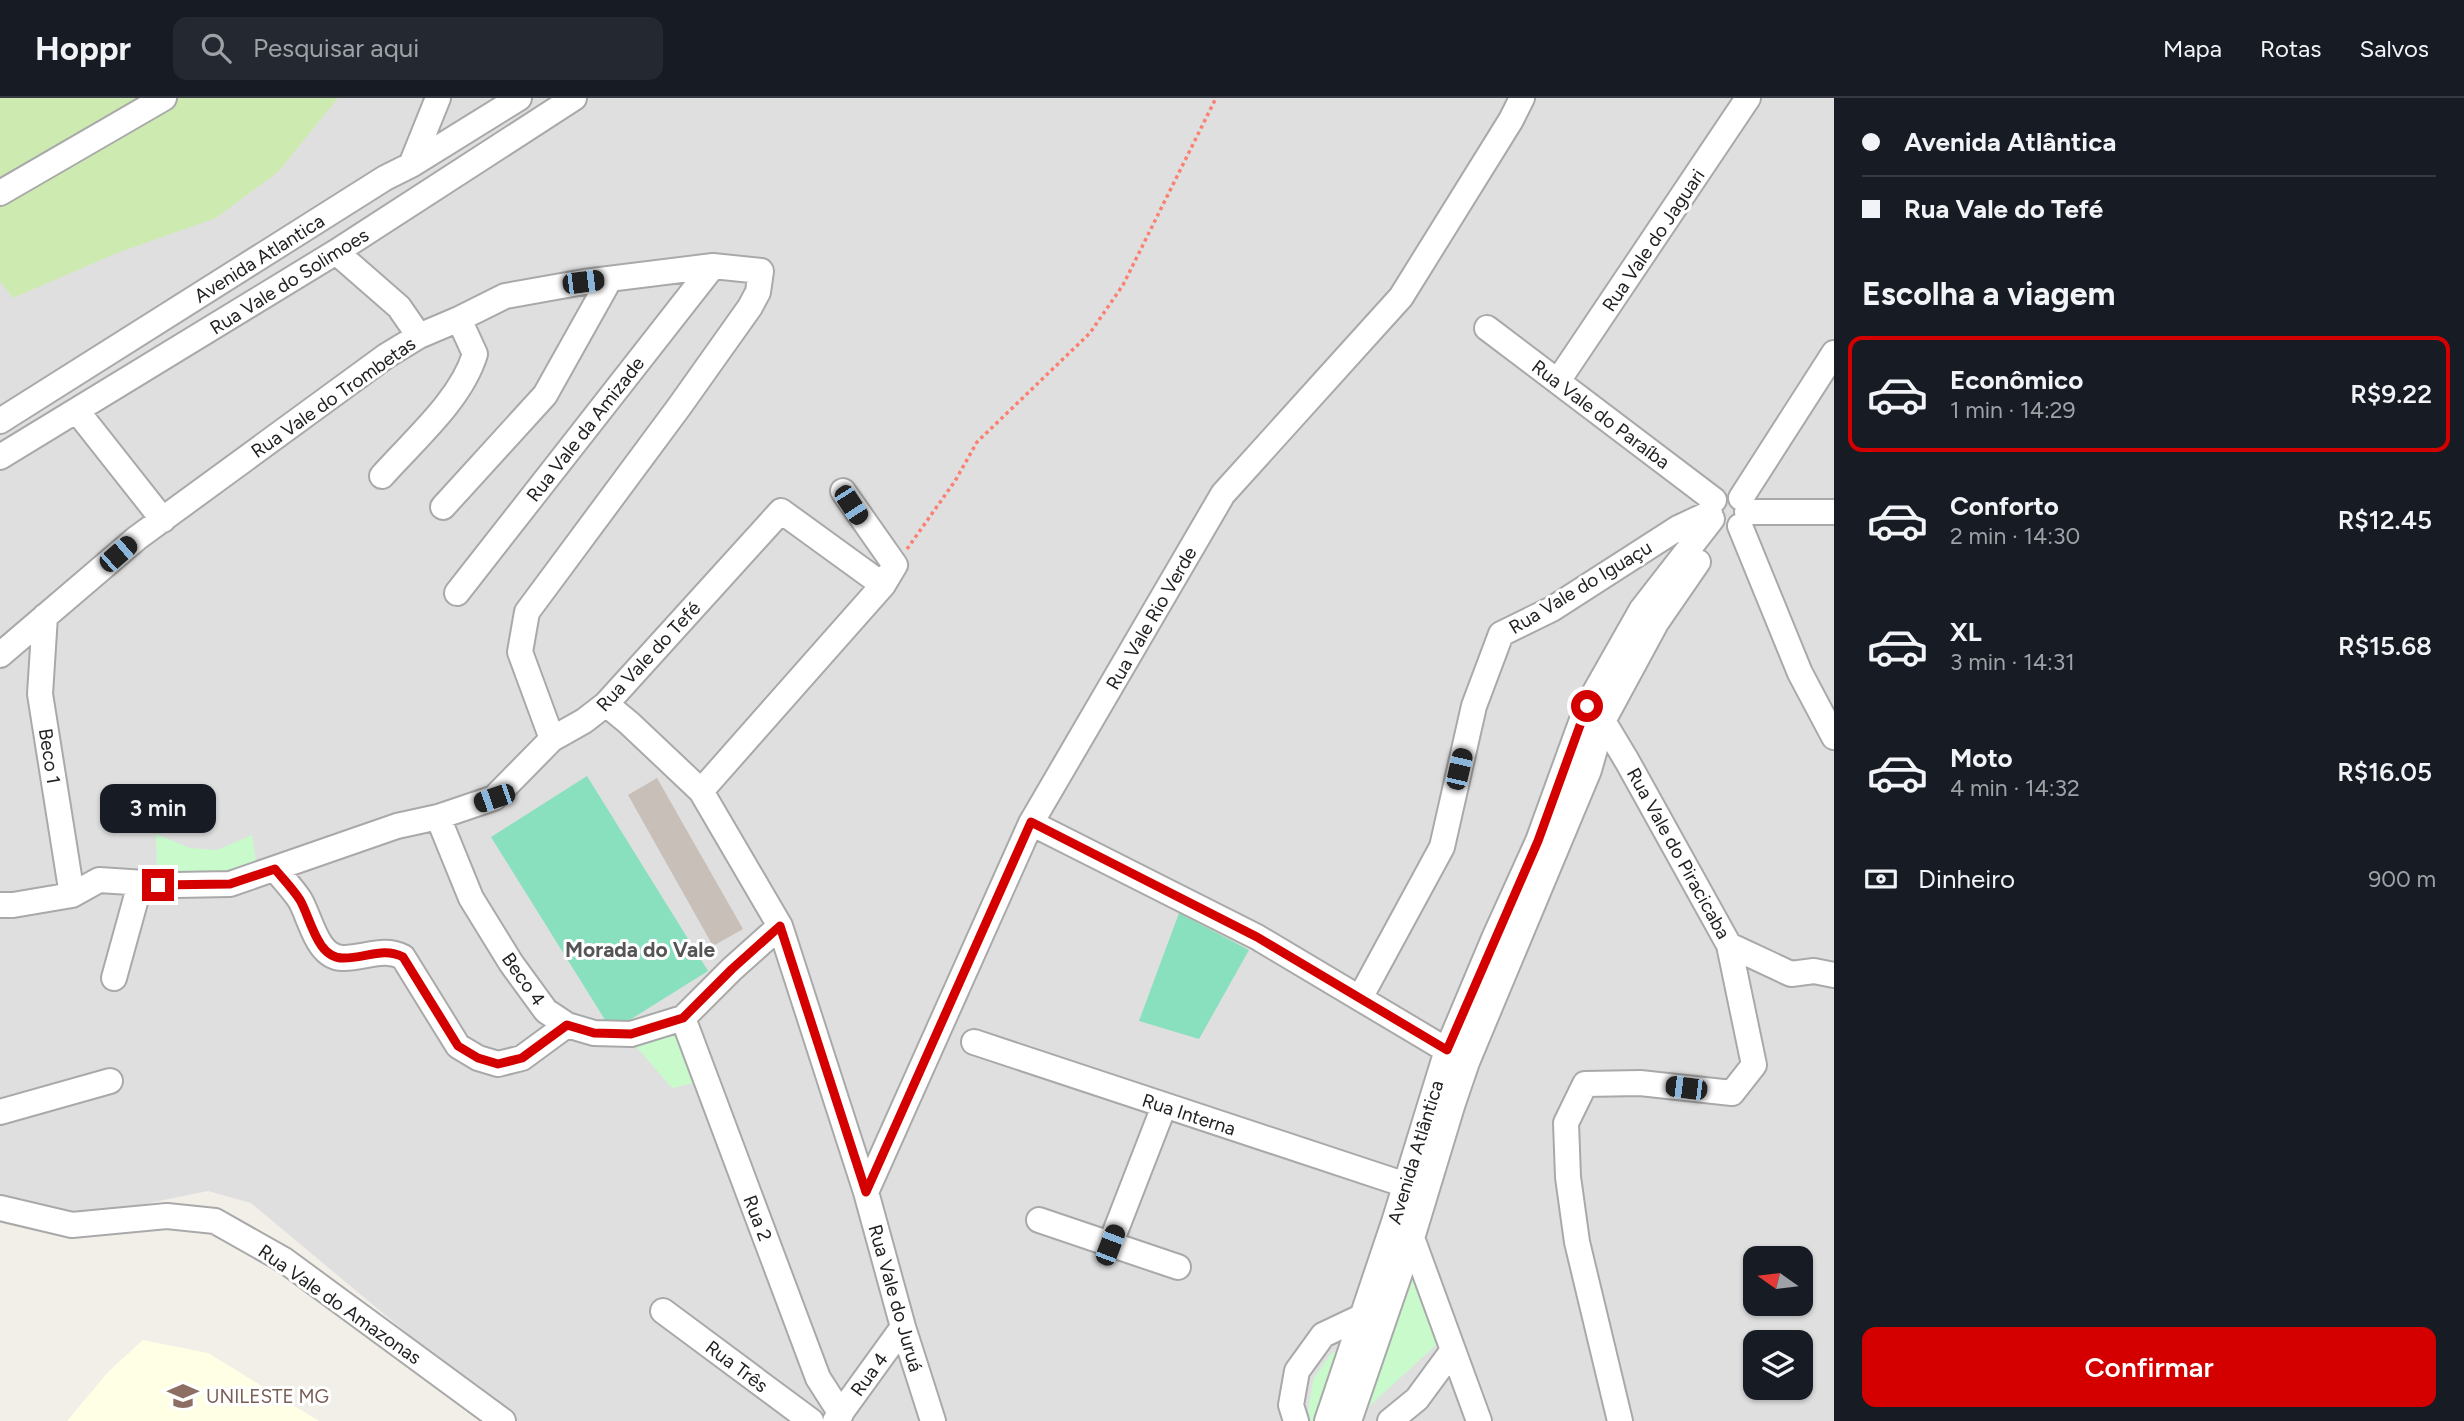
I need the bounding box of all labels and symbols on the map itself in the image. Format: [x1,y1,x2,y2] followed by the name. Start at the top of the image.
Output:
[1597,165,1710,316] street label: Rua Vale do Jaguari
[190,209,329,308] street label: Avenida Atlantica
[206,223,373,340] street label: Rua Vale do Solimoes
[561,269,606,295] car
[247,332,420,463] street label: Rua Vale do Trombetas
[522,352,649,506] street label: Rua Vale da Amizade
[1527,355,1674,474] street label: Rua Vale do Paraíba
[831,482,872,528] car
[96,532,141,576] car
[1505,536,1656,639] street label: Rua Vale do Iguaçu
[1101,543,1202,694] street label: Rua Vale Rio Verde
[591,597,705,716] street label: Rua Vale do Tefé
[1571,690,1603,722] route start
[34,727,65,785] street label: Beco 1
[1445,746,1474,792] car
[1622,764,1735,943] street label: Rua Vale do Piracicaba
[471,781,518,815] car
[100,784,216,832] callout: 3 min
[142,869,174,901] route end
[565,937,715,962] district label: Morada do Vale
[497,948,550,1011] street label: Beco 4
[1664,1075,1709,1101] car
[1383,1077,1448,1227] street label: Avenida Atlântica
[1139,1089,1238,1140] street label: Rua Interna
[738,1192,777,1244] street label: Rua 2
[863,1222,928,1374] street label: Rua Vale do Juruá
[1093,1222,1128,1268] car
[254,1240,426,1369] street label: Rua Vale do Amazonas
[1743,1246,1813,1316] north arrow
[701,1336,773,1397] street label: Rua Três
[846,1348,893,1401] street label: Rua 4
[166,1379,200,1413] school or university icon: UNILESTE MG
[206,1385,329,1408] place label: UNILESTE MG

